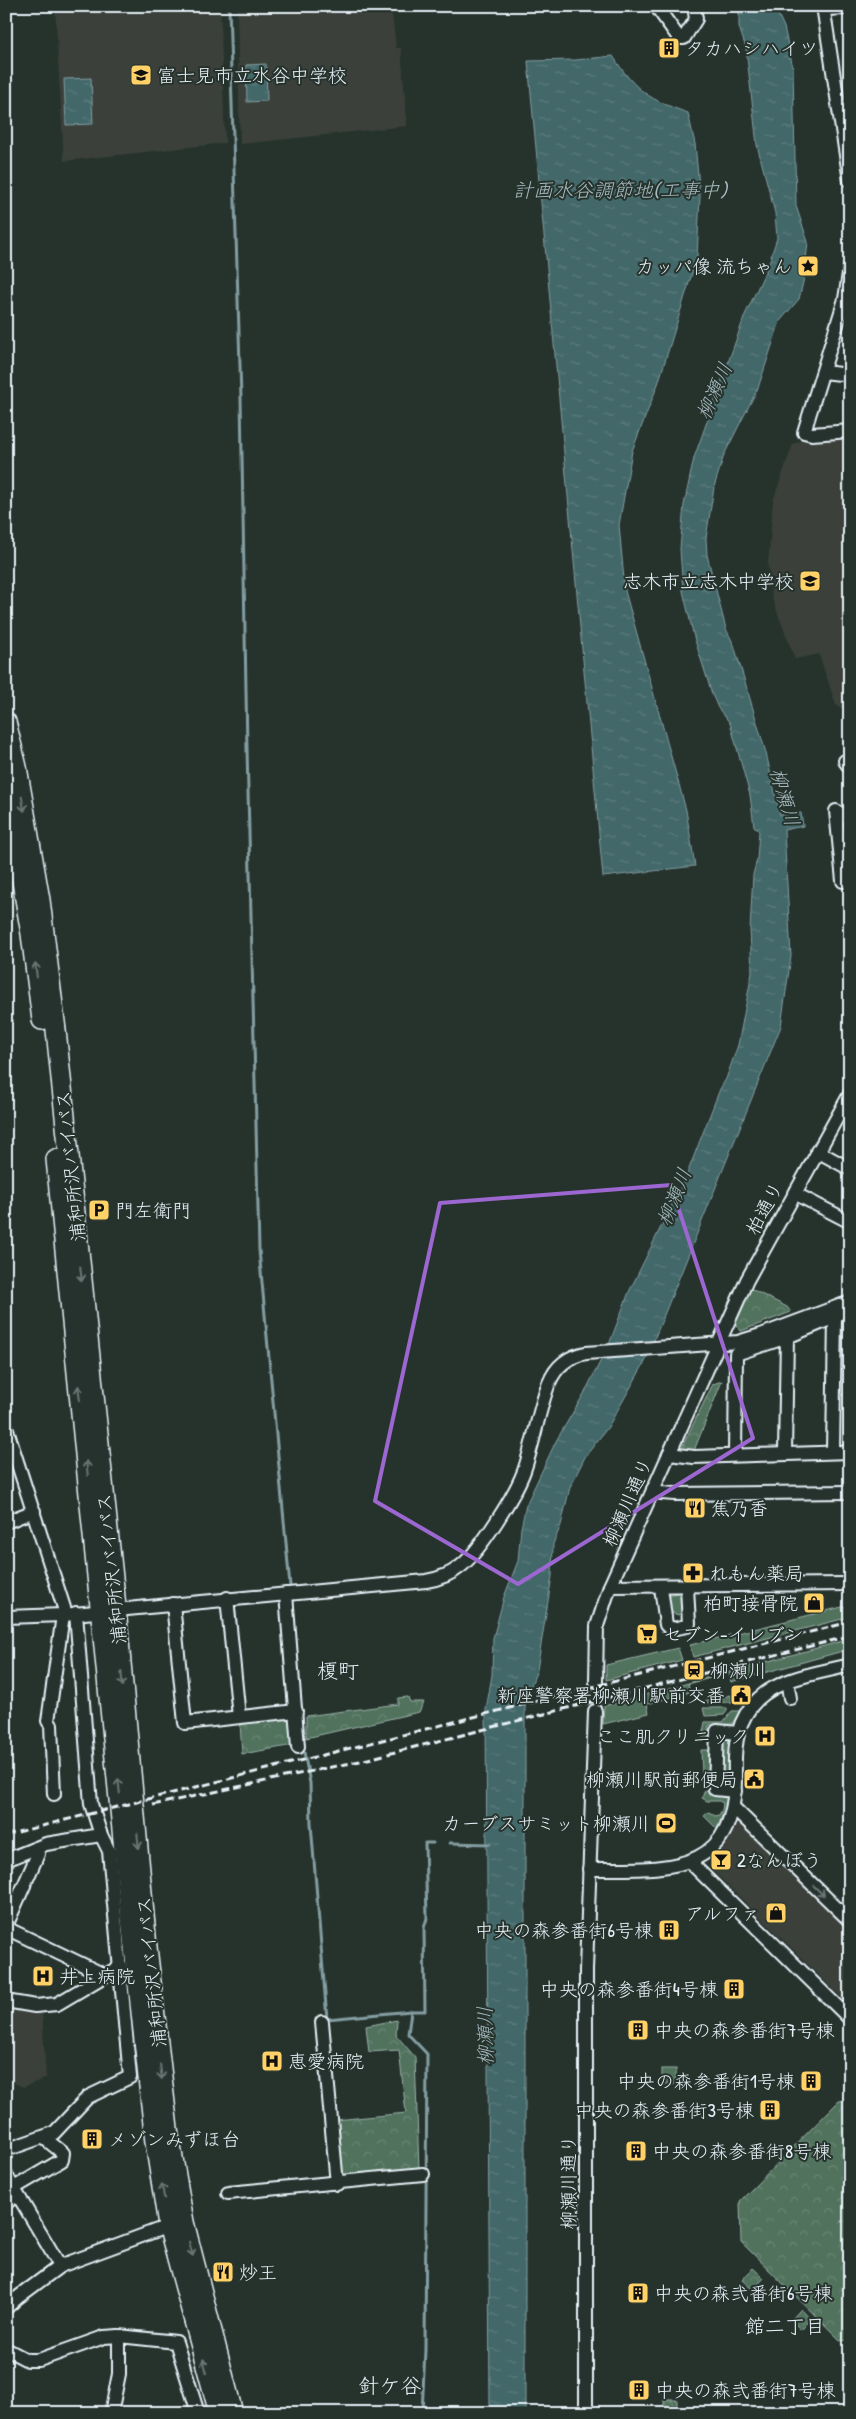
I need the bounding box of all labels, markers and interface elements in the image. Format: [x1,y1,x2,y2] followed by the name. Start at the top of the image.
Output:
[685,35,818,61] place label: タカハシハイツ
[657,36,681,60] building icon: タカハシハイツ
[157,62,347,88] place label: 富士見市立水谷中学校
[129,63,153,87] school or university icon: 富士見市立水谷中学校
[513,176,729,203] water label: 計画水谷調節地(工事中)
[636,253,792,279] place label: カッパ像 流ちゃん
[796,254,820,278] place icon: カッパ像 流ちゃん
[689,358,738,424] water label: 柳瀬川
[623,568,794,594] place label: 志木市立志木中学校
[798,569,822,593] school or university icon: 志木市立志木中学校
[764,764,807,829] water label: 柳瀬川
[19,796,29,812] one-way arrow
[31,962,41,978] one-way arrow
[49,1089,91,1243] street label: 浦和所沢バイパス
[650,1164,697,1230] water label: 柳瀬川
[739,1177,789,1239] street label: 柏通り
[115,1197,191,1223] place label: 門左衛門
[87,1198,111,1222] parking icon: 門左衛門
[76,1266,86,1282] one-way arrow
[74,1385,84,1401] one-way arrow
[596,1453,658,1551] street label: 柳瀬川通り
[82,1460,92,1476] one-way arrow
[90,1492,132,1646] street label: 浦和所沢バイパス
[711,1495,768,1521] place label: 焦乃香
[683,1496,707,1520] restaurant icon: 焦乃香
[709,1560,804,1586] place label: れもん薬局
[681,1561,705,1585] pharmacy icon: れもん薬局
[703,1590,798,1616] place label: 柏町接骨院
[802,1591,826,1615] shop icon: 柏町接骨院
[663,1621,804,1647] place label: セブン-イレブン
[635,1622,659,1646] supermarket icon: セブン-イレブン
[317,1656,359,1685] district label: 榎町
[710,1657,767,1683] place label: 柳瀬川
[682,1658,706,1682] station icon: 柳瀬川
[118,1671,127,1687] one-way arrow
[497,1682,725,1708] place label: 新座警察署柳瀬川駅前交番
[729,1683,753,1707] public building icon: 新座警察署柳瀬川駅前交番
[597,1723,749,1749] place label: ここ肌クリニック
[753,1724,777,1748] hospital icon: ここ肌クリニック
[586,1766,738,1792] place label: 柳瀬川駅前郵便局
[742,1767,766,1791] public building icon: 柳瀬川駅前郵便局
[114,1778,123,1794] one-way arrow
[442,1810,650,1836] place label: カーブスサミット柳瀬川
[654,1811,678,1835] sports icon: カーブスサミット柳瀬川
[133,1833,142,1849] one-way arrow
[737,1847,822,1873] place label: 2なんぼう
[709,1848,733,1872] bar icon: 2なんぼう
[813,1885,825,1897] one-way arrow
[130,1895,172,2049] street label: 浦和所沢バイパス
[685,1900,760,1926] place label: アルファ
[764,1901,788,1925] shop icon: アルファ
[474,1917,653,1943] place label: 中央の森参番街6号棟
[657,1918,681,1942] building icon: 中央の森参番街6号棟
[59,1963,135,1989] place label: 井上病院
[31,1964,55,1988] hospital icon: 井上病院
[540,1976,718,2002] place label: 中央の森参番街4号棟
[722,1977,746,2001] building icon: 中央の森参番街4号棟
[470,2006,499,2066] water label: 柳瀬川
[654,2017,834,2043] place label: 中央の森参番街7号棟
[626,2018,650,2042] building icon: 中央の森参番街7号棟
[288,2048,364,2074] place label: 恵愛病院
[260,2049,284,2073] hospital icon: 恵愛病院
[156,2064,166,2080] one-way arrow
[617,2068,795,2094] place label: 中央の森参番街1号棟
[799,2069,823,2093] building icon: 中央の森参番街1号棟
[574,2097,754,2123] place label: 中央の森参番街3号棟
[758,2098,782,2122] building icon: 中央の森参番街3号棟
[108,2126,240,2152] place label: メゾンみずほ台
[80,2127,104,2151] building icon: メゾンみずほ台
[555,2134,581,2230] street label: 柳瀬川通り
[652,2138,831,2164] place label: 中央の森参番街8号棟
[624,2139,648,2163] building icon: 中央の森参番街8号棟
[158,2184,168,2200] one-way arrow
[187,2241,196,2257] one-way arrow
[239,2259,277,2285] place label: 炒王
[211,2260,235,2284] restaurant icon: 炒王
[654,2280,833,2306] place label: 中央の森弐番街6号棟
[626,2281,650,2305] building icon: 中央の森弐番街6号棟
[745,2312,825,2339] district label: 館二丁目
[200,2359,209,2375] one-way arrow
[359,2371,422,2400] district label: 針ケ谷
[655,2377,835,2403] place label: 中央の森弐番街7号棟
[627,2378,651,2402] building icon: 中央の森弐番街7号棟

